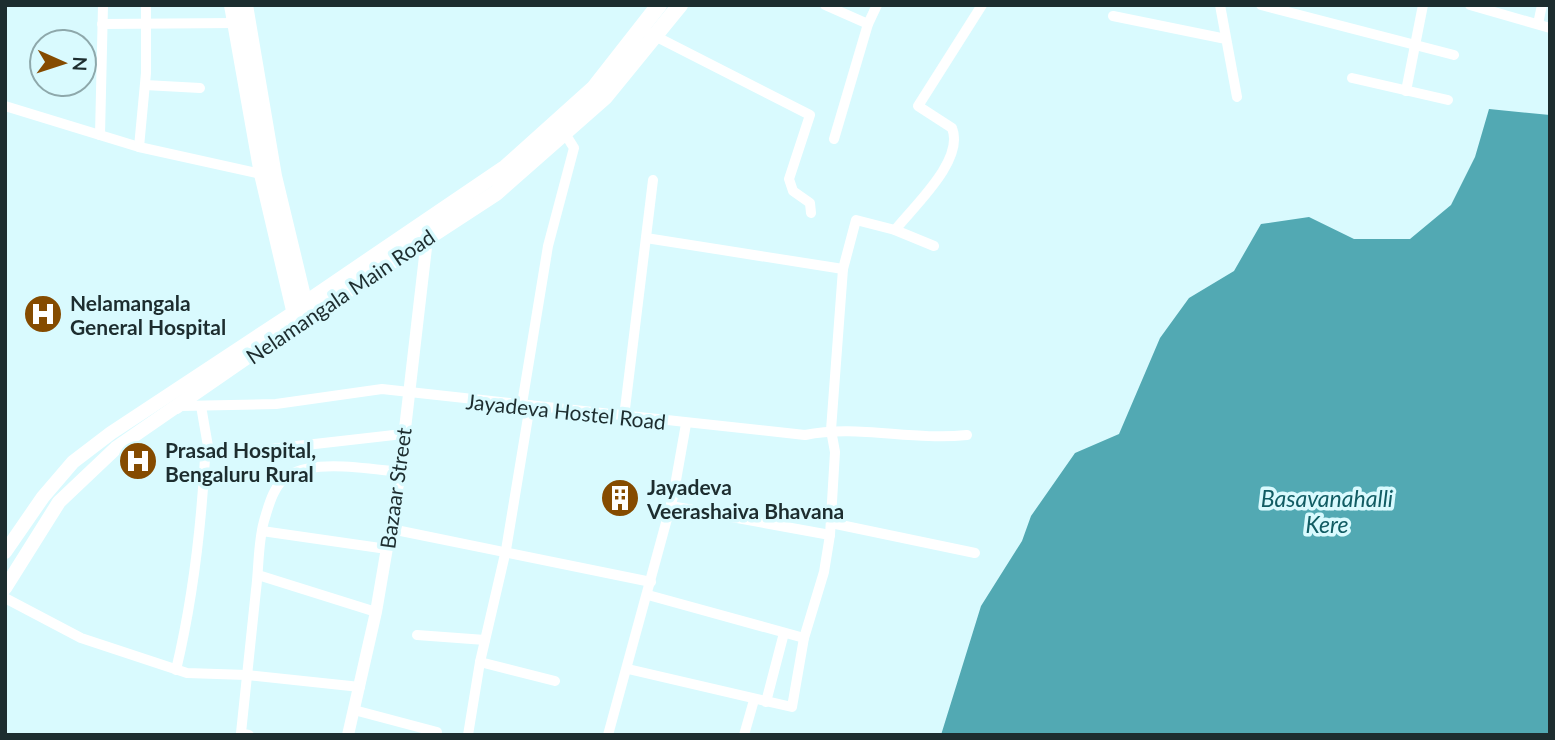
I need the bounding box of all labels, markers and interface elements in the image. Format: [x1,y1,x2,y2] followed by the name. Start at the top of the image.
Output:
[28,28,98,98] north arrow
[69,56,92,72] text: N
[241,224,439,368] street label: Nelamangala Main Road
[70,290,226,339] place label: Nelamangala General Hospital
[22,293,64,335] hospital icon: Nelamangala General Hospital
[465,388,667,434] street label: Jayadeva Hostel Road
[374,425,416,550] street label: Bazaar Street
[165,437,316,486] place label: Prasad Hospital, Bengaluru Rural
[117,440,159,482] hospital icon: Prasad Hospital, Bengaluru Rural
[646,474,844,523] place label: Jayadeva Veerashaiva Bhavana
[599,477,641,519] building icon: Jayadeva Veerashaiva Bhavana
[1261,484,1393,538] water label: Basavanahalli Kere

